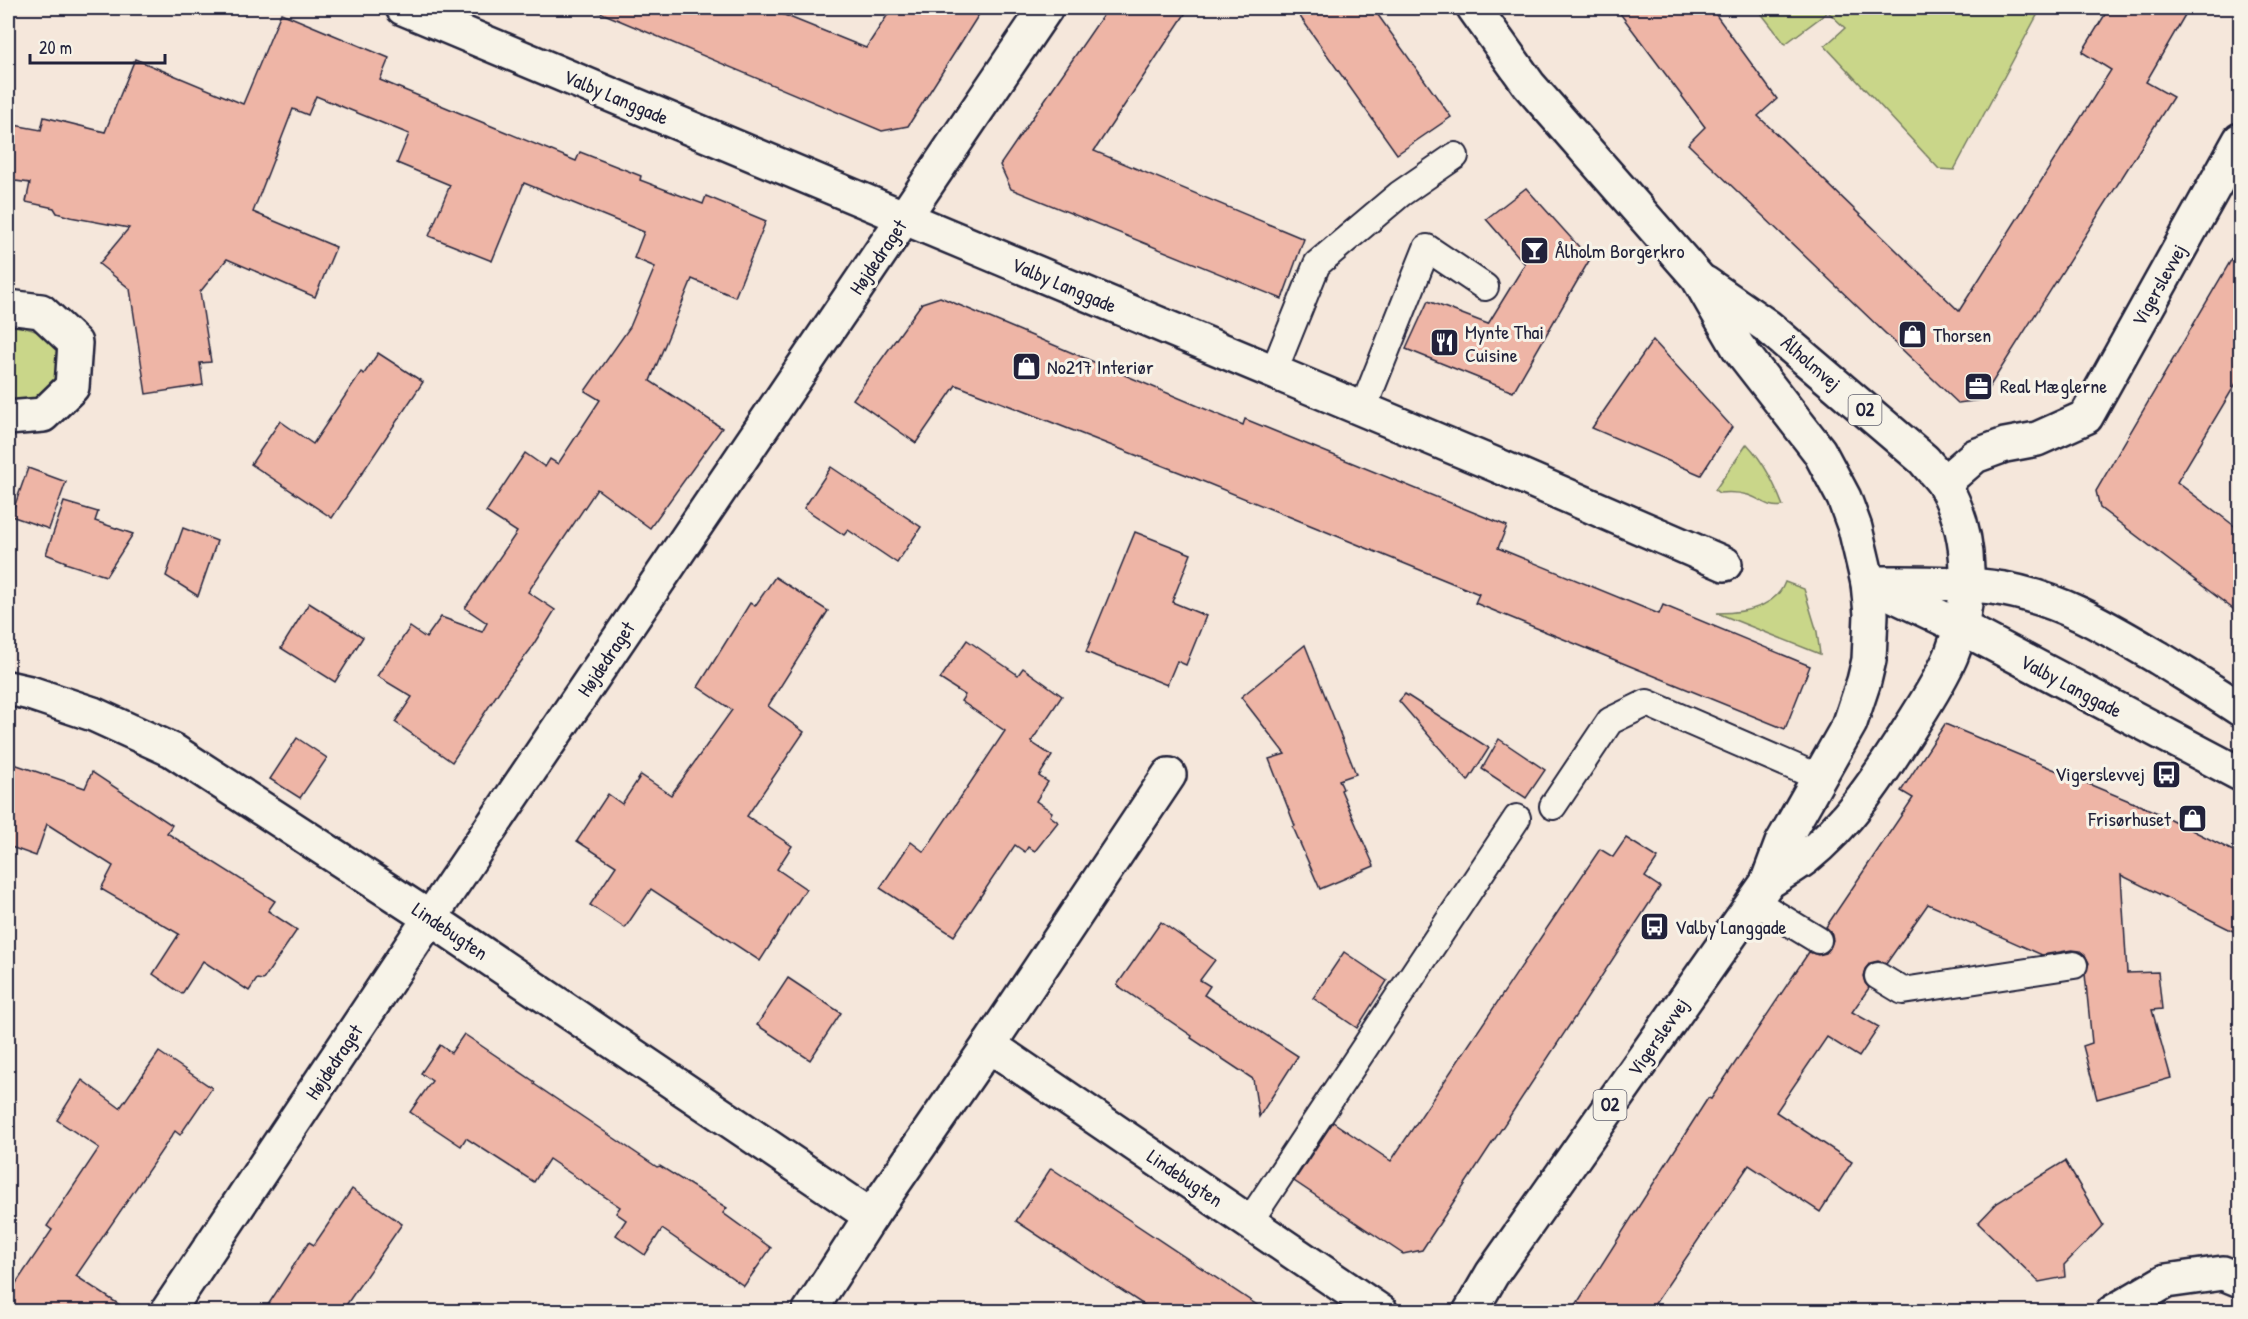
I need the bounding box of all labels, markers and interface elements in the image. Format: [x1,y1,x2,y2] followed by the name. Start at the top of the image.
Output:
[30,27,165,65] scale bar
[39,35,72,60] text: 20 m
[560,62,673,131] street label: Valby Langgade
[843,213,913,300] street label: Højdedraget
[1518,235,1550,267] bar icon: Ålholm Borgerkro
[1555,237,1685,264] place label: Ålholm Borgerkro
[2125,239,2192,331] street label: Vigerslevvej
[1008,250,1121,319] street label: Valby Langgade
[1465,318,1544,368] place label: Mynte Thai Cuisine
[1896,319,1928,351] shop icon: Thorsen
[1933,321,1991,348] place label: Thorsen
[1428,327,1460,359] restaurant icon: Mynte Thai Cuisine
[1776,329,1847,396] street label: Ålholmvej
[1010,351,1042,383] shop icon: No217 Interiør
[1047,353,1154,380] place label: No217 Interiør
[1963,370,1995,402] office icon: Real Mæglerne
[2000,372,2107,399] place label: Real Mæglerne
[1848,395,1882,425] road number: O2
[571,615,641,702] street label: Højdedraget
[2016,647,2127,724] street label: Valby Langgade
[2150,758,2182,790] bus stop icon: Vigerslevvej
[2055,760,2145,787] place label: Vigerslevvej
[2176,803,2208,835] shop icon: Frisørhuset
[2088,805,2172,832] place label: Frisørhuset
[407,895,493,966] street label: Lindebugten
[1638,911,1670,943] bus stop icon: Valby Langgade
[1675,913,1786,940] place label: Valby Langgade
[1621,992,1694,1081] street label: Vigerslevvej
[299,1018,369,1105] street label: Højdedraget
[1594,1090,1626,1120] road number: O2
[1142,1142,1228,1213] street label: Lindebugten

